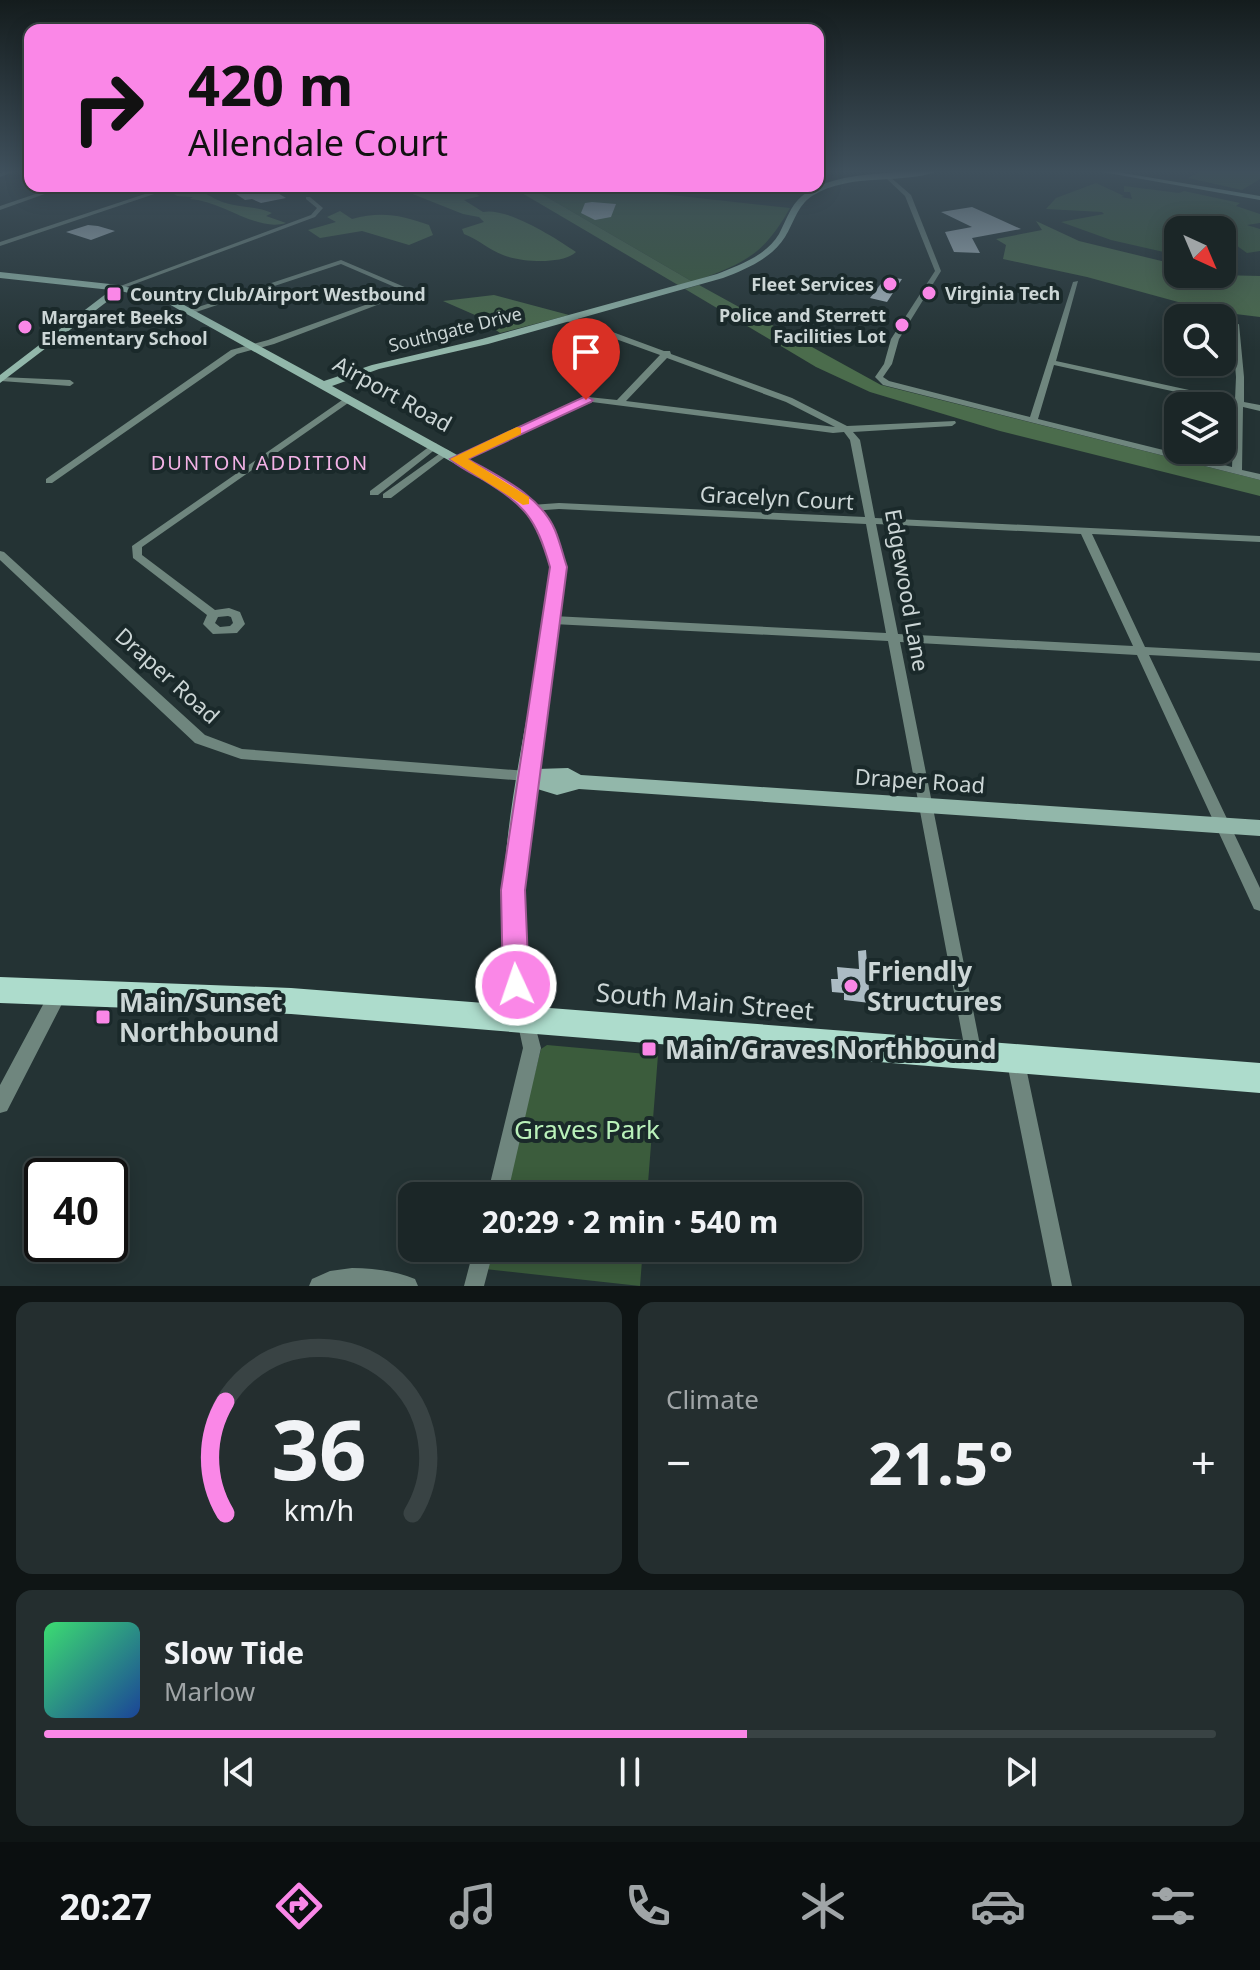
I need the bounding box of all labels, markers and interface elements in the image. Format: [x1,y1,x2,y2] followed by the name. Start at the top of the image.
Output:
[188,46,353,122] text: 420 m
[56,56,160,160] icon: right
[188,118,448,167] text: Allendale Court
[1164,216,1236,288] north arrow
[1164,216,1236,464] map controls
[751,272,874,296] place label: Fleet Services
[881,275,899,293] marker: Fleet Services
[945,281,1060,305] place label: Virginia Tech
[130,282,426,306] place label: Country Club/Airport Westbound
[920,284,938,302] marker: Virginia Tech
[105,285,123,303] marker: Country Club/Airport Westbound
[386,301,524,357] street label: Southgate Drive
[719,303,886,348] place label: Police and Sterrett Facilities Lot
[1164,304,1236,376] button: search
[41,305,208,350] place label: Margaret Beeks Elementary School
[893,316,911,334] marker: Police and Sterrett Facilities Lot
[16,318,34,336] marker: Margaret Beeks Elementary School
[552,318,620,400] pin
[564,330,608,374] icon: arrive
[328,348,458,438] street label: Airport Road
[1164,392,1236,464] button: layers
[151,449,369,476] district label: DUNTON ADDITION
[699,478,855,516] street label: Gracelyn Court
[879,506,937,674] street label: Edgewood Lane
[109,620,227,730] street label: Draper Road
[854,760,986,800] street label: Draper Road
[474,943,558,1027] position arrow
[867,953,1002,1019] place label: Friendly Structures
[595,974,815,1028] street label: South Main Street
[842,977,860,995] marker: Friendly Structures
[119,984,283,1050] place label: Main/Sunset Northbound
[94,1008,112,1026] marker: Main/Sunset Northbound
[665,1031,996,1067] place label: Main/Graves Northbound
[640,1040,658,1058] marker: Main/Graves Northbound
[514,1111,660,1147] park label: Graves Park
[24,1158,128,1262] speed limit sign: 40
[482,1201,778,1242] text: 20:29 · 2 min · 540 m
[666,1381,759,1417] text: Climate
[271,1391,367,1504] text: 36
[868,1421,1014,1503] text: 21.5°
[666,1432,691,1492] text: −
[1191,1432,1216,1492] text: +
[284,1490,354,1529] text: km/h
[164,1632,304,1673] text: Slow Tide
[164,1673,255,1709] text: Marlow
[217,1750,261,1794] icon: previous
[608,1750,652,1794] icon: pause
[999,1750,1043,1794] icon: next
[271,1878,327,1934] icon: directions
[445,1878,501,1934] icon: music
[620,1878,676,1934] icon: phone
[795,1878,851,1934] icon: climate
[970,1878,1026,1934] icon: car
[1145,1878,1201,1934] icon: filters
[59,1882,152,1931] text: 20:27

